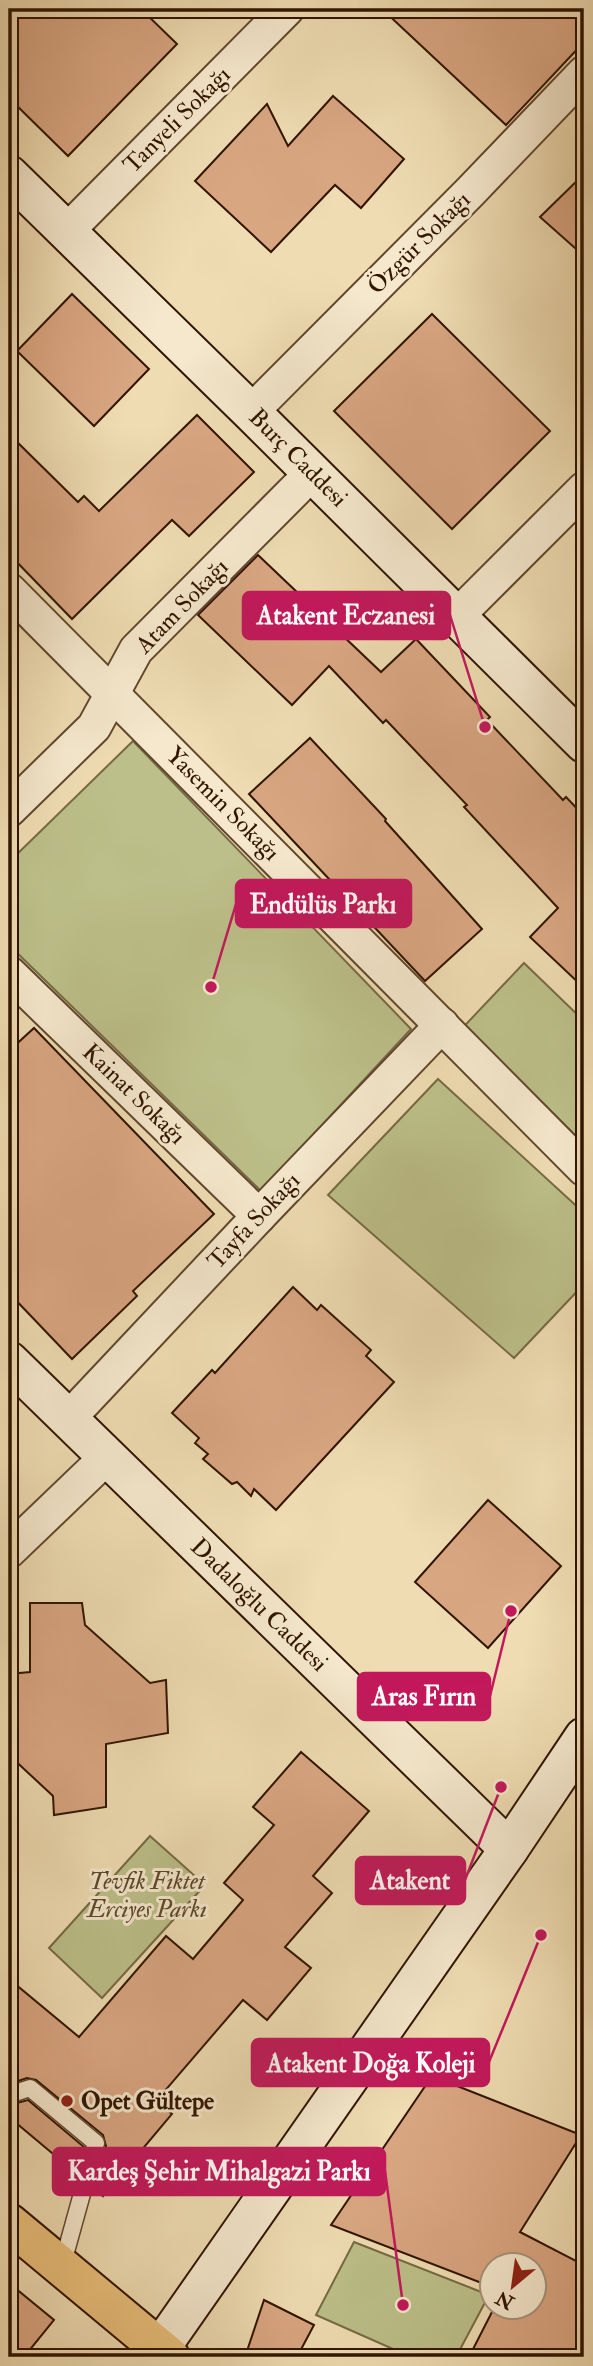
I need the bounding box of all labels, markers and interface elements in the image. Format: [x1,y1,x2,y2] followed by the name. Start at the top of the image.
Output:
[117,60,237,180] street label: Tanyeli Sokağı
[361,185,477,301] street label: Özgür Sokağı
[242,402,354,514] street label: Burç Caddesi
[128,552,235,661] street label: Atam Sokağı
[243,592,450,639] callout: Atakent Eczanesi
[256,600,435,632] text: Atakent Eczanesi
[159,740,287,868] street label: Yasemin Sokağı
[236,880,411,927] callout: Endülüs Parkı
[250,889,397,921] text: Endülüs Parkı
[76,1037,192,1151] street label: Kainat Sokağı
[201,1166,307,1276] street label: Tayfa Sokağı
[184,1531,334,1679] street label: Dadaloğlu Caddesi
[358,1673,490,1720] callout: Aras Fırın
[371,1681,477,1713] text: Aras Fırın
[356,1857,465,1904] callout: Atakent
[369,1865,451,1897] text: Atakent
[85,1866,207,1925] park label: Tevfik Fiktet Erciyes Parkı
[252,2039,489,2086] callout: Atakent Doğa Koleji
[266,2048,476,2081] text: Atakent Doğa Koleji
[81,2086,214,2117] place label: Opet Gültepe
[59,2093,75,2109] marker: Opet Gültepe
[53,2148,385,2195] callout: Kardeş Şehir Mihalgazi Parkı
[67,2156,371,2189] text: Kardeş Şehir Mihalgazi Parkı
[477,2250,548,2320] north arrow
[491,2285,519,2315] text: N

